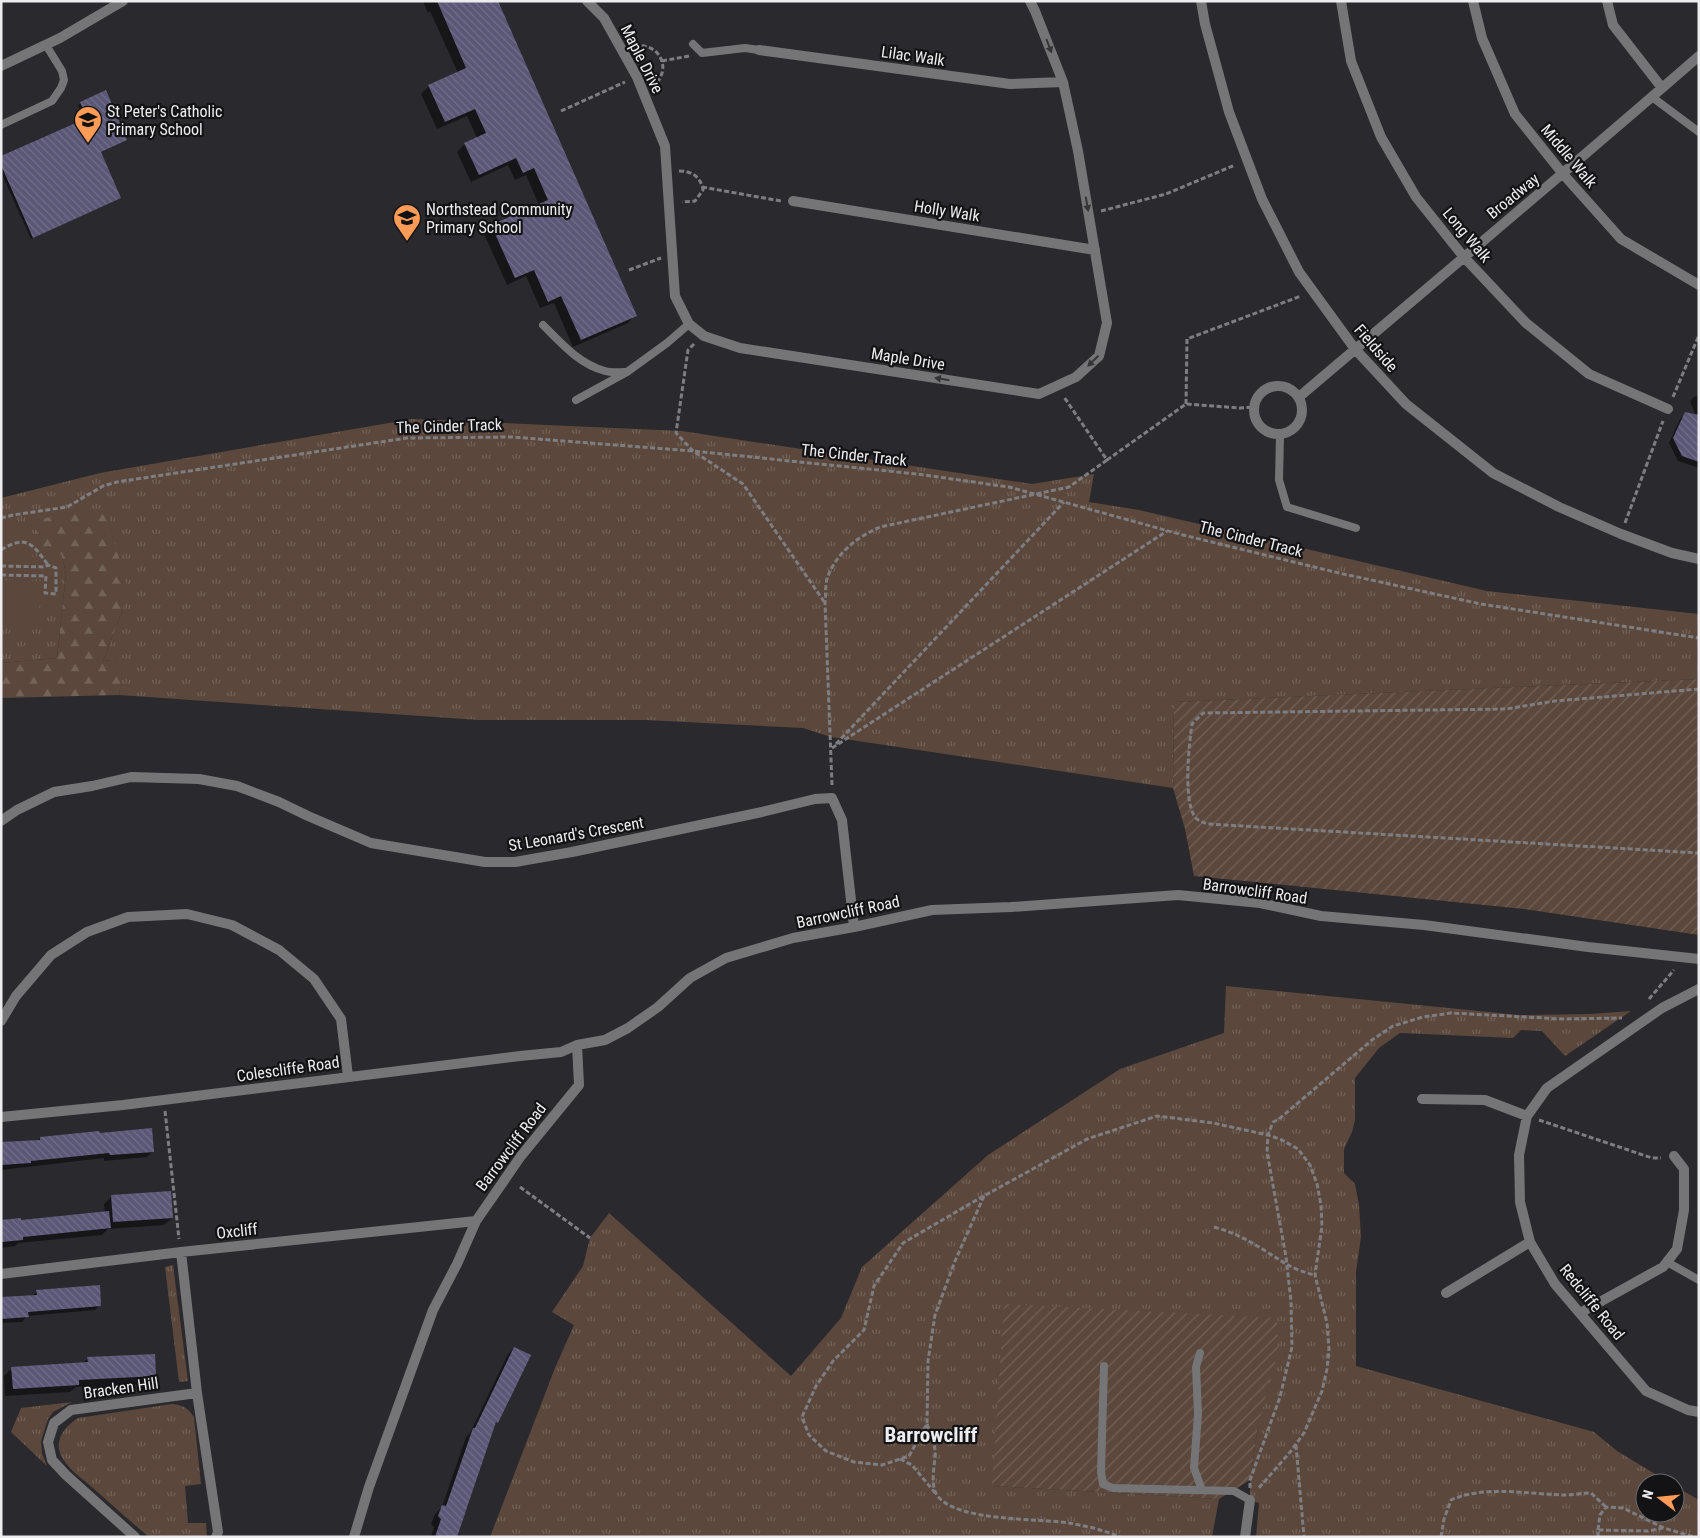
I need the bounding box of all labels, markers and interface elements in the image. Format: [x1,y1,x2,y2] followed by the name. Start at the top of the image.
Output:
[617,22,667,96] street label: Maple Drive
[1045,39,1053,54] one-way arrow
[880,42,947,70] street label: Lilac Walk
[107,102,222,139] place label: St Peter's Catholic Primary School
[73,105,103,144] school or university icon: St Peter's Catholic Primary School
[1537,120,1602,192] street label: Middle Walk
[1483,169,1543,223] street label: Broadway
[913,196,982,226] street label: Holly Walk
[1083,196,1091,212] one-way arrow
[426,200,573,237] place label: Northstead Community Primary School
[392,203,422,242] school or university icon: Northstead Community Primary School
[1439,204,1496,267] street label: Long Walk
[1350,320,1402,376] street label: Fieldside
[870,344,946,374] street label: Maple Drive
[1087,355,1099,367] one-way arrow
[934,375,950,383] one-way arrow
[396,415,503,437] street label: The Cinder Track
[800,440,908,470] street label: The Cinder Track
[1197,517,1305,561] street label: The Cinder Track
[507,813,645,855] street label: St Leonard's Crescent
[1202,874,1308,908] street label: Barrowcliff Road
[795,892,901,932] street label: Barrowcliff Road
[235,1052,341,1086] street label: Colescliffe Road
[472,1099,550,1195] street label: Barrowcliff Road
[215,1219,259,1243] street label: Oxcliff
[1556,1260,1628,1344] street label: Redcliffe Road
[82,1373,160,1403] street label: Bracken Hill
[885,1423,978,1447] district label: Barrowcliff
[1635,1473,1685,1523] north arrow
[1639,1488,1656,1501] text: N

